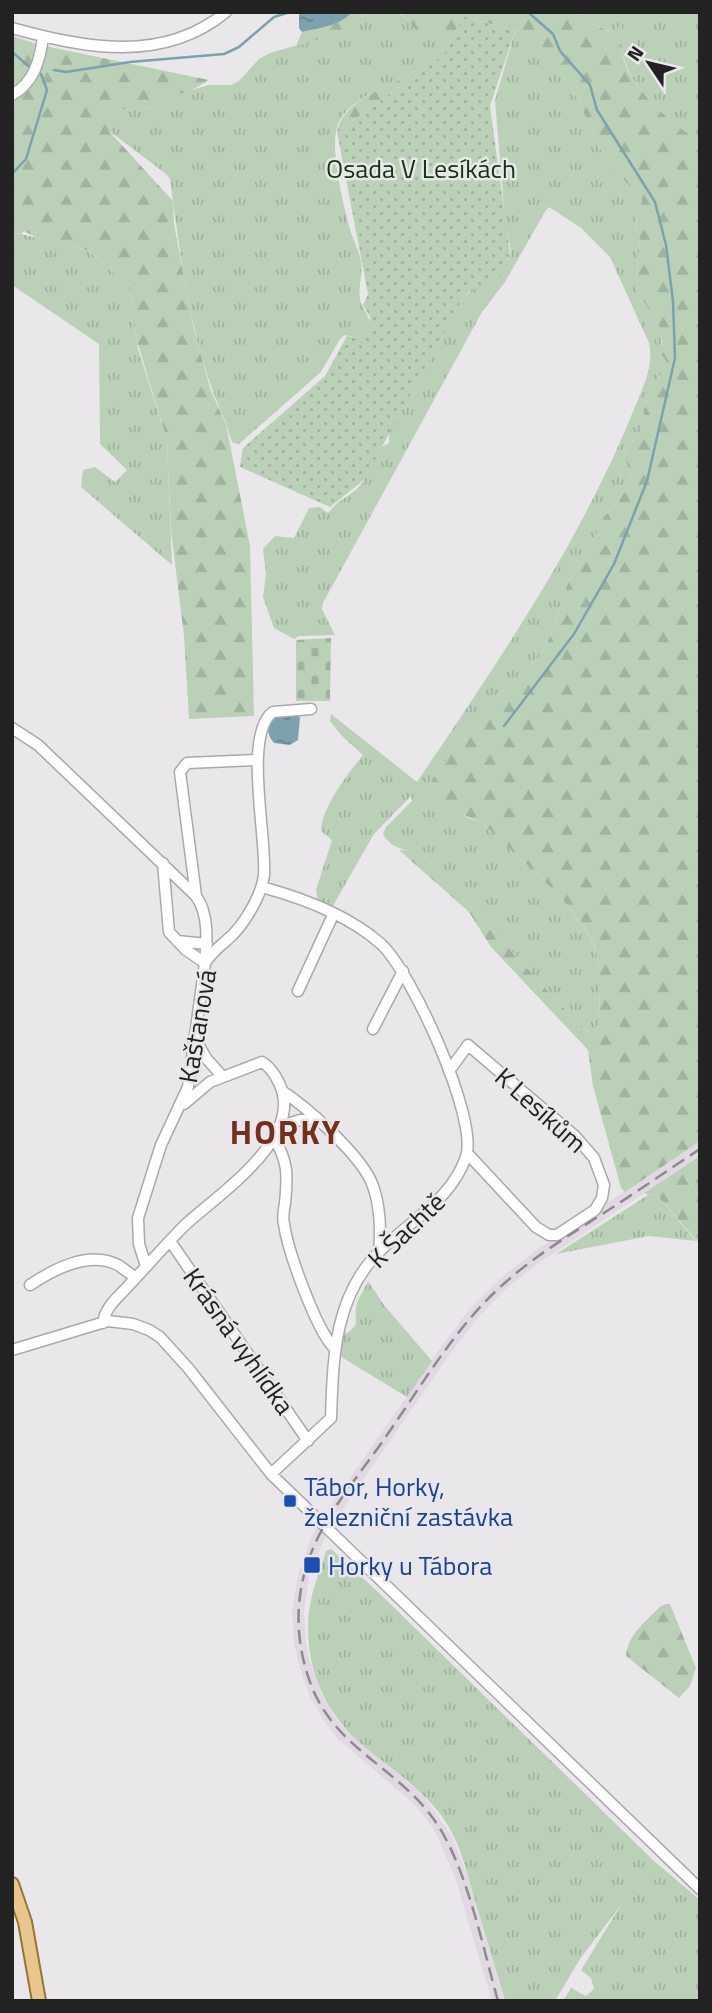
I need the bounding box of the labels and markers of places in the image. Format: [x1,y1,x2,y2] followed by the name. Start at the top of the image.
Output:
[304,1467,513,1536] place label: Tábor, Horky, železniční zastávka
[282,1493,298,1509] marker: Tábor, Horky, železniční zastávka
[328,1546,492,1585] place label: Horky u Tábora
[302,1555,322,1575] marker: Horky u Tábora

